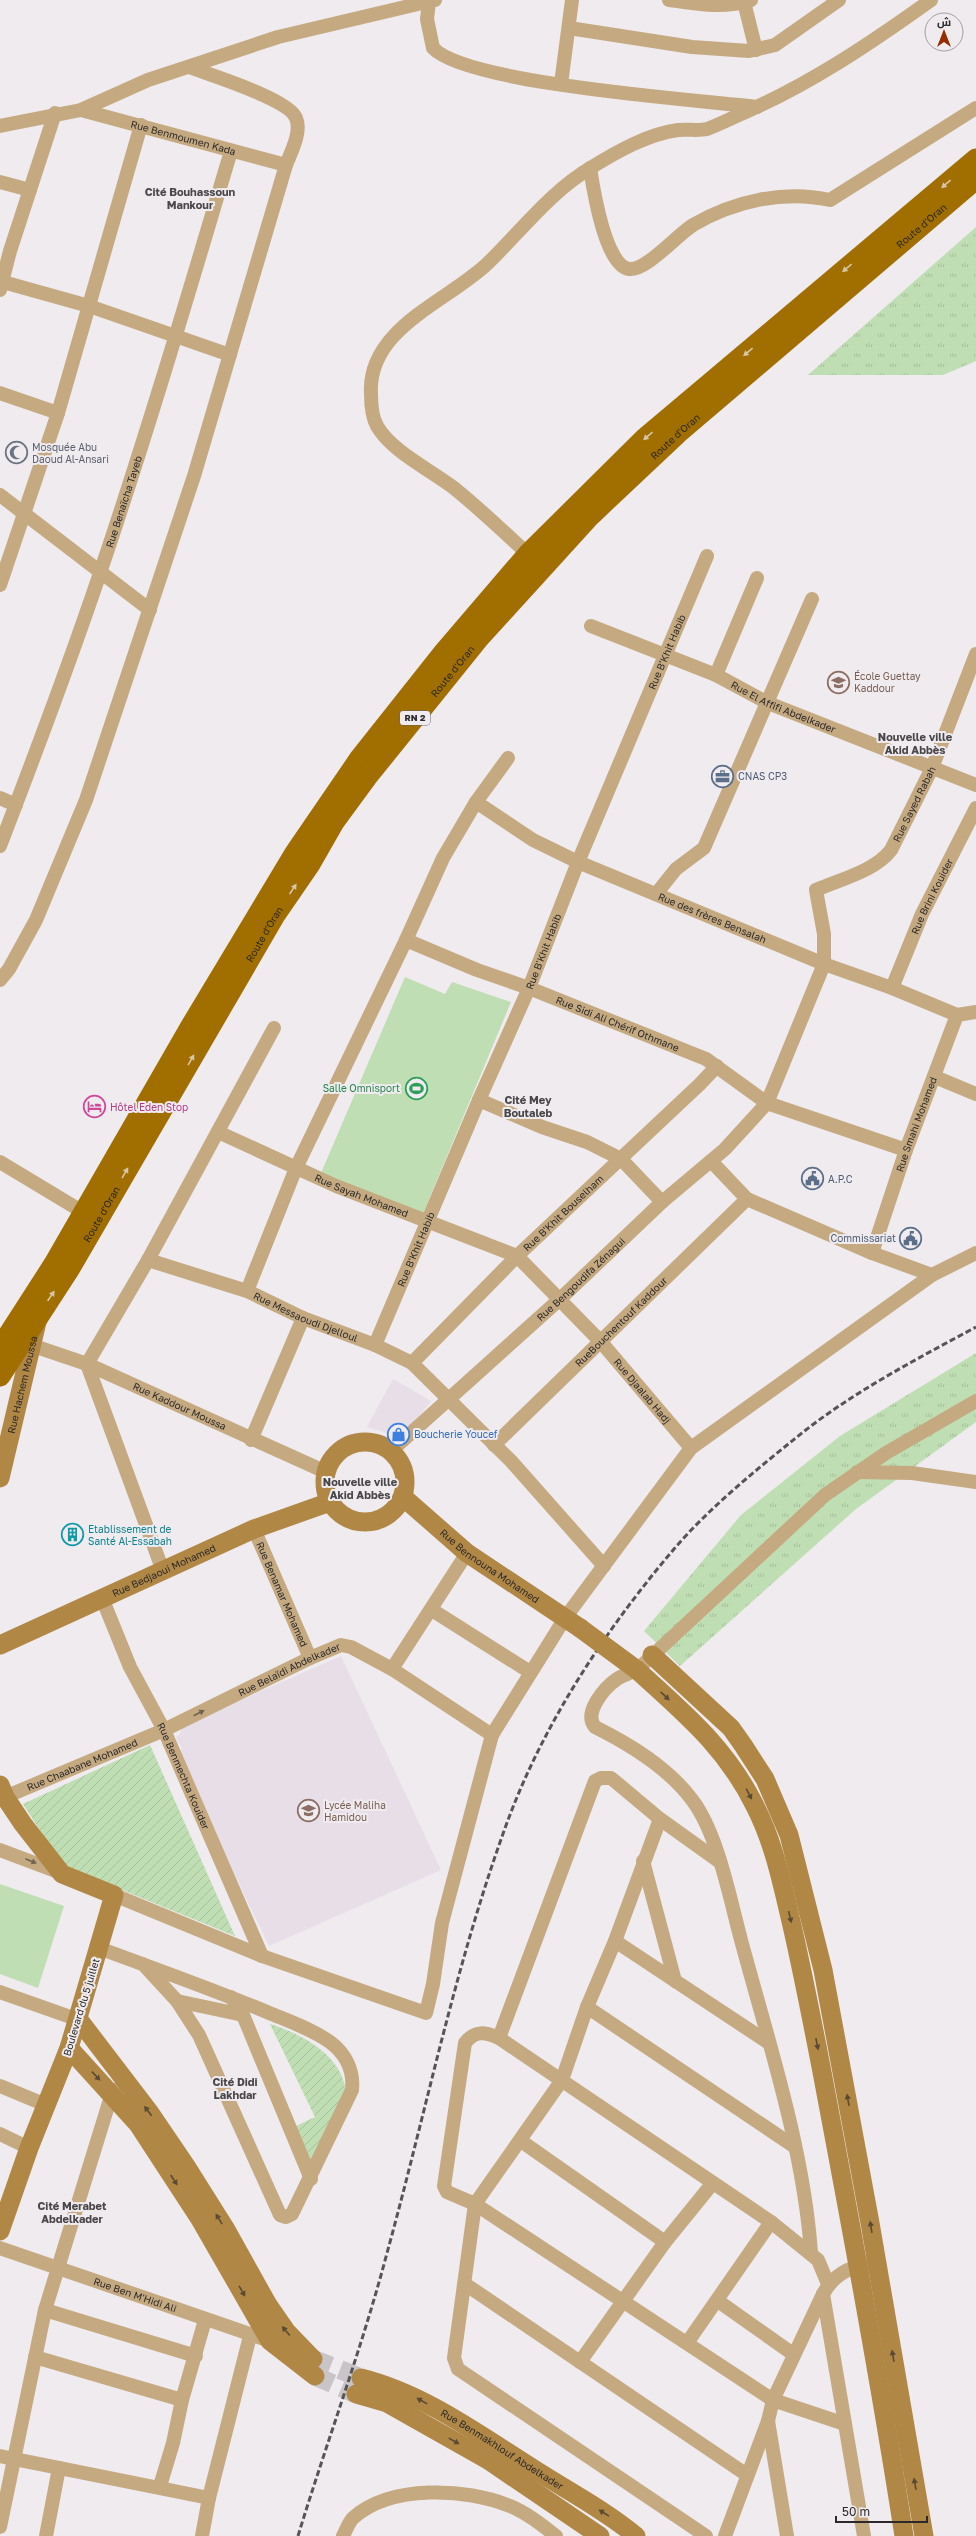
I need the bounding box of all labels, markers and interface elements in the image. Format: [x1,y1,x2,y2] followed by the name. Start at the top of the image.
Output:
[924,12,964,52] north arrow
[937,15,951,29] text: ش
[130,118,237,157] street label: Rue Benmoumen Kada
[941,179,952,188] one-way arrow
[145,185,236,211] district label: Cité Bouhassoun Mankour
[894,201,949,250] street label: Route d'Oran
[842,263,852,273] one-way arrow
[742,347,753,356] one-way arrow
[648,411,702,462] street label: Route d'Oran
[643,431,654,440] one-way arrow
[4,440,30,466] mosque icon: Mosquée Abu Daoud Al-Ansari
[32,441,109,465] place label: Mosquée Abu Daoud Al-Ansari
[103,454,144,549] street label: Rue Benaïcha Tayeb
[645,613,688,691] street label: Rue B'Khit Habib
[428,643,477,699] street label: Route d'Oran
[826,669,852,695] school or university icon: École Guettay Kaddour
[854,670,921,694] place label: École Guettay Kaddour
[729,678,838,735] street label: Rue El Affifi Abdelkader
[400,711,430,725] road number: RN 2
[878,730,953,756] district label: Nouvelle ville Akid Abbès
[710,763,736,789] office icon: CNAS CP3
[890,764,938,844] street label: Rue Sayed Rabah
[738,770,787,782] place label: CNAS CP3
[908,856,955,936] street label: Rue Brini Kouider
[289,883,297,894] one-way arrow
[656,890,768,945] street label: Rue des frères Bensalah
[243,904,285,964] street label: Route d'Oran
[523,912,563,991] street label: Rue B'Khit Habib
[554,993,681,1054] street label: Rue Sidi Ali Chérif Othmane
[187,1054,194,1066] one-way arrow
[403,1075,429,1101] sports icon: Salle Omnisport
[893,1075,939,1173] street label: Rue Smahi Mohamed
[323,1082,400,1094] place label: Salle Omnisport
[504,1093,553,1119] district label: Cité Mey Boutaleb
[82,1094,108,1120] hotel icon: Hôtel Eden Stop
[110,1101,188,1113] place label: Hôtel Eden Stop
[800,1166,826,1192] public building icon: A.P.C
[122,1167,129,1179] one-way arrow
[313,1171,410,1219] street label: Rue Sayah Mohamed
[520,1172,606,1253] street label: Rue B'Khit Bouselham
[828,1173,853,1185] place label: A.P.C
[80,1184,122,1244] street label: Route d'Oran
[394,1210,437,1289] street label: Rue B'Khit Habib
[898,1225,924,1251] public building icon: Commissariat
[830,1232,896,1244] place label: Commissariat
[534,1235,627,1323] street label: Rue Bengoudifa Zénagui
[572,1274,669,1369] street label: RueBouchentouf Kaddour
[252,1289,360,1344] street label: Rue Messaoudi Djelloul
[48,1290,55,1302] one-way arrow
[5,1335,40,1435] street label: Rue Hachem Moussa
[611,1356,673,1426] street label: Rue Djaalab Hadj
[131,1380,228,1432] street label: Rue Kaddour Moussa
[386,1421,412,1447] shop icon: Boucherie Youcef
[414,1428,498,1440] place label: Boucherie Youcef
[323,1475,398,1501] district label: Nouvelle ville Akid Abbès
[59,1522,85,1548] building icon: Etablissement de Santé Al-Essabah
[88,1523,172,1547] place label: Etablissement de Santé Al-Essabah
[438,1526,542,1605] street label: Rue Bennouna Mohamed
[254,1540,310,1649] street label: Rue Benamar Mohamed
[110,1541,217,1599] street label: Rue Bedjaoui Mohamed
[236,1640,342,1699] street label: Rue Belaïdi Abdelkader
[660,1692,670,1701] one-way arrow
[193,1710,205,1716] one-way arrow
[155,1720,212,1831] street label: Rue Benmechta Kouider
[25,1736,139,1793] street label: Rue Chaabane Mohamed
[746,1789,752,1800] one-way arrow
[296,1798,322,1824] school or university icon: Lycée Maliha Hamidou
[324,1799,386,1823] place label: Lycée Maliha Hamidou
[26,1858,37,1864] one-way arrow
[788,1911,794,1923] one-way arrow
[60,1957,102,2057] street label: Boulevard du 5 juillet
[814,2038,820,2050] one-way arrow
[91,2072,100,2081] one-way arrow
[212,2075,258,2101] district label: Cité Didi Lakhdar
[844,2093,850,2106] one-way arrow
[144,2105,152,2116] one-way arrow
[170,2175,178,2185] one-way arrow
[38,2199,107,2225] district label: Cité Merabet Abdelkader
[216,2213,223,2225] one-way arrow
[868,2221,874,2234] one-way arrow
[92,2275,178,2314] street label: Rue Ben M'Hidi Ali
[238,2286,246,2296] one-way arrow
[282,2325,291,2336] one-way arrow
[890,2350,896,2362] one-way arrow
[416,2398,428,2405] one-way arrow
[439,2406,566,2492] street label: Rue Benmakhlouf Abdelkader
[448,2437,460,2444] one-way arrow
[911,2478,917,2490] one-way arrow
[836,2498,927,2524] scale bar
[842,2504,870,2519] text: 50 m
[598,2510,610,2517] one-way arrow

